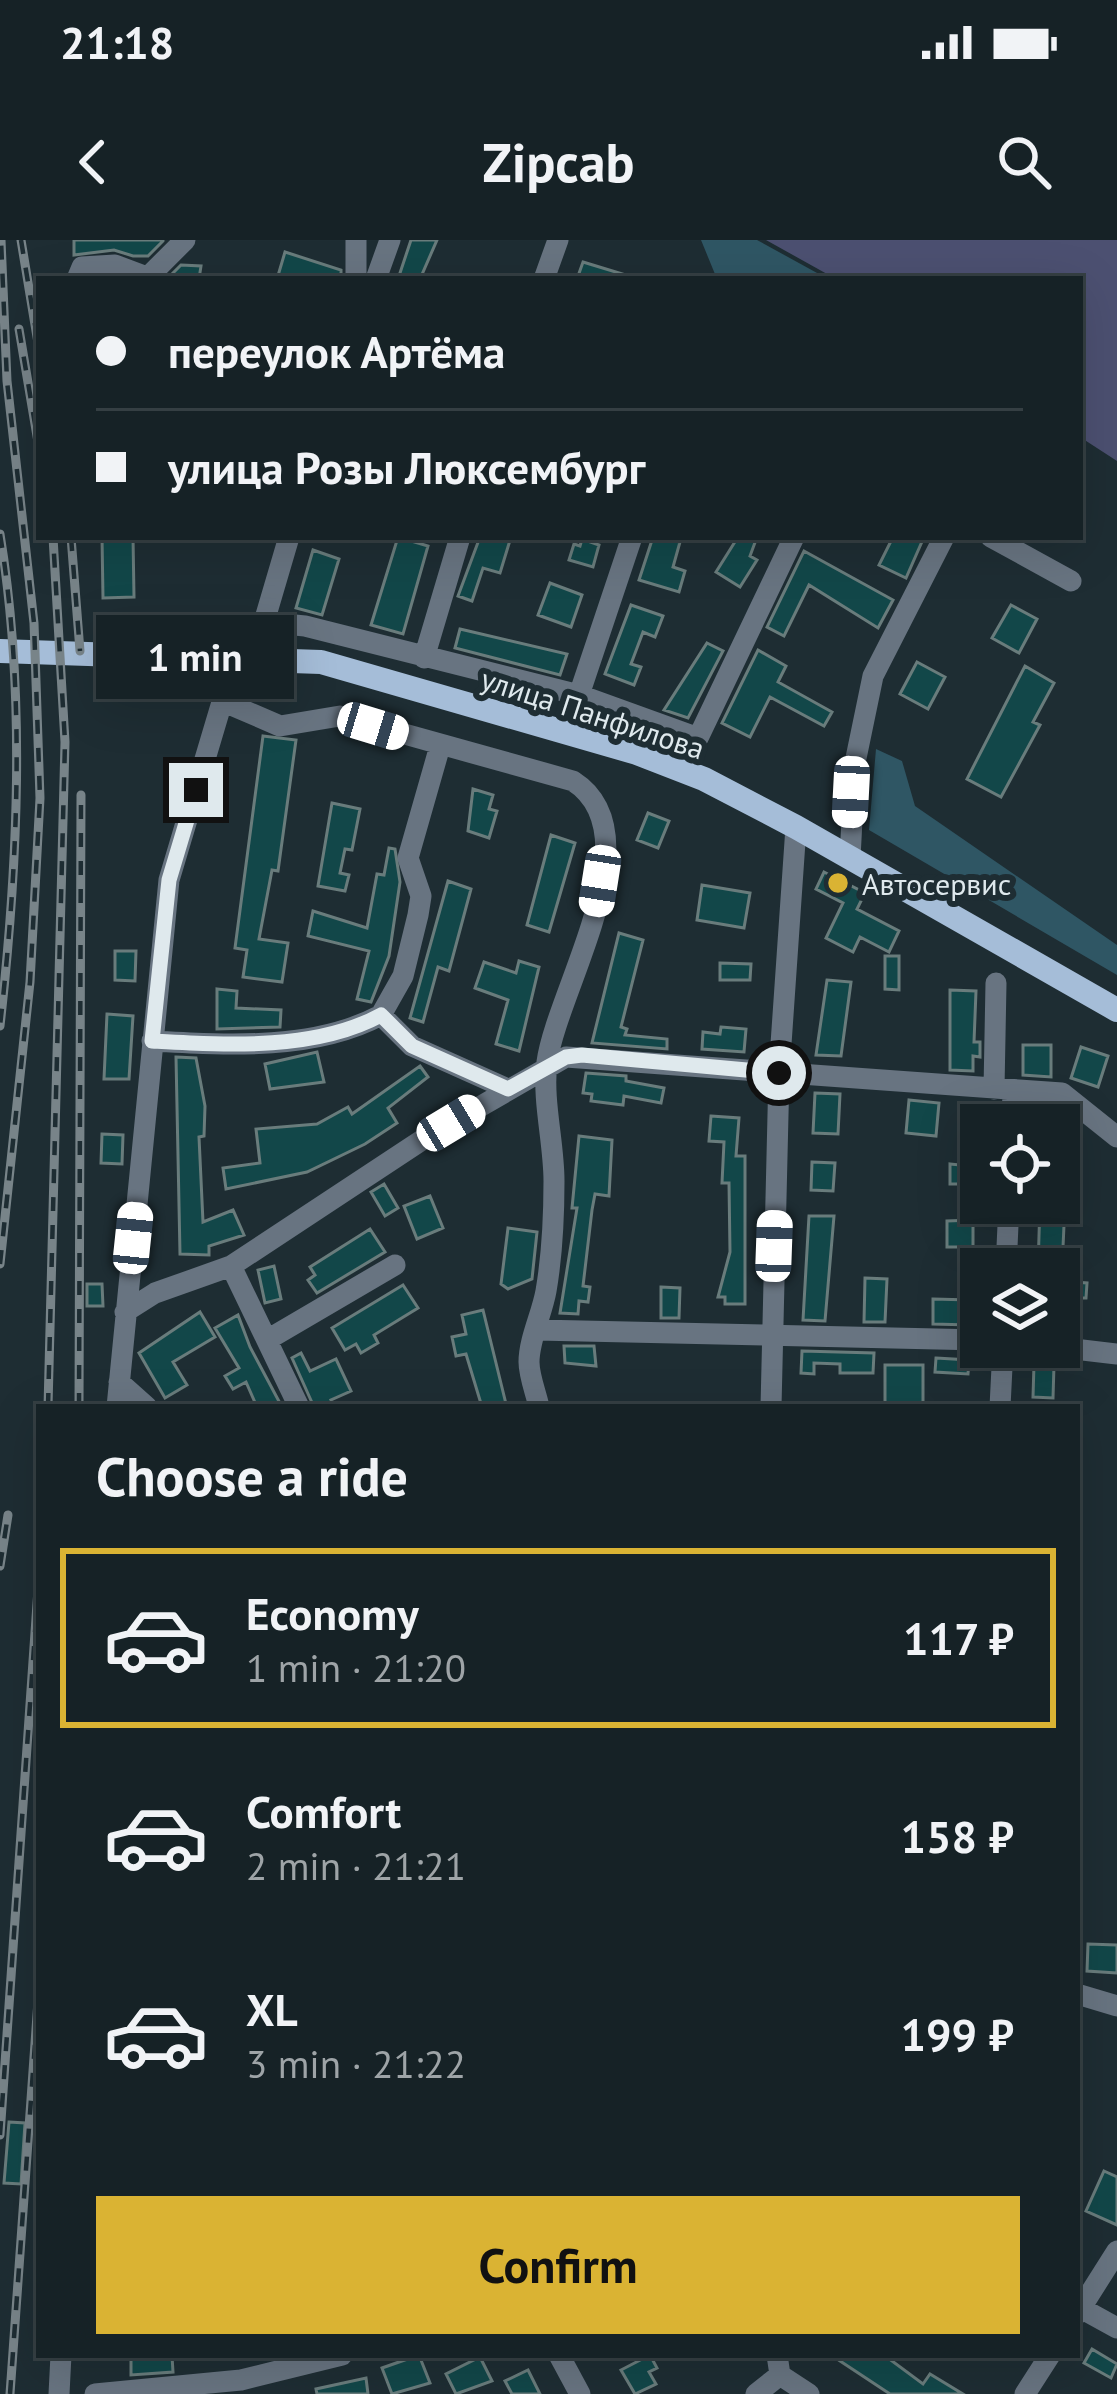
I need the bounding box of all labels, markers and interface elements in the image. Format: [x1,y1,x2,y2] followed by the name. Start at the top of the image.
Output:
[60,13,174,71] text: 21:18
[483,127,634,197] text: Zipcab
[60,129,126,195] icon: back
[991,129,1057,195] icon: search
[168,322,505,380] text: переулок Артёма
[168,438,646,496] text: улица Розы Люксембург
[97,616,295,700] callout: 1 min
[147,631,243,682] text: 1 min
[476,658,710,768] street label: улица Панфилова
[333,698,413,754] car
[831,755,871,829] car
[169,763,223,817] route end
[577,843,623,919] car
[862,864,1011,903] place label: Автосервис
[825,870,851,896] marker: Автосервис
[752,1046,806,1100] route start
[411,1089,491,1157] car
[960,1104,1080,1368] map controls
[960,1104,1080,1224] button: locate
[111,1200,155,1276] car
[755,1209,793,1283] car
[960,1248,1080,1368] button: layers
[96,1441,408,1511] text: Choose a ride
[102,1584,210,1692] icon: car
[246,1584,419,1642] text: Economy
[903,1609,1014,1667] text: 117 ₽
[246,1642,466,1693] text: 1 min · 21:20
[102,1782,210,1890] icon: car
[246,1782,401,1840] text: Comfort
[901,1807,1014,1865] text: 158 ₽
[246,1840,466,1891] text: 2 min · 21:21
[102,1980,210,2088] icon: car
[246,1980,298,2038] text: XL
[901,2005,1014,2063] text: 199 ₽
[246,2038,466,2089] text: 3 min · 21:22
[96,2196,1020,2334] button: Confirm

